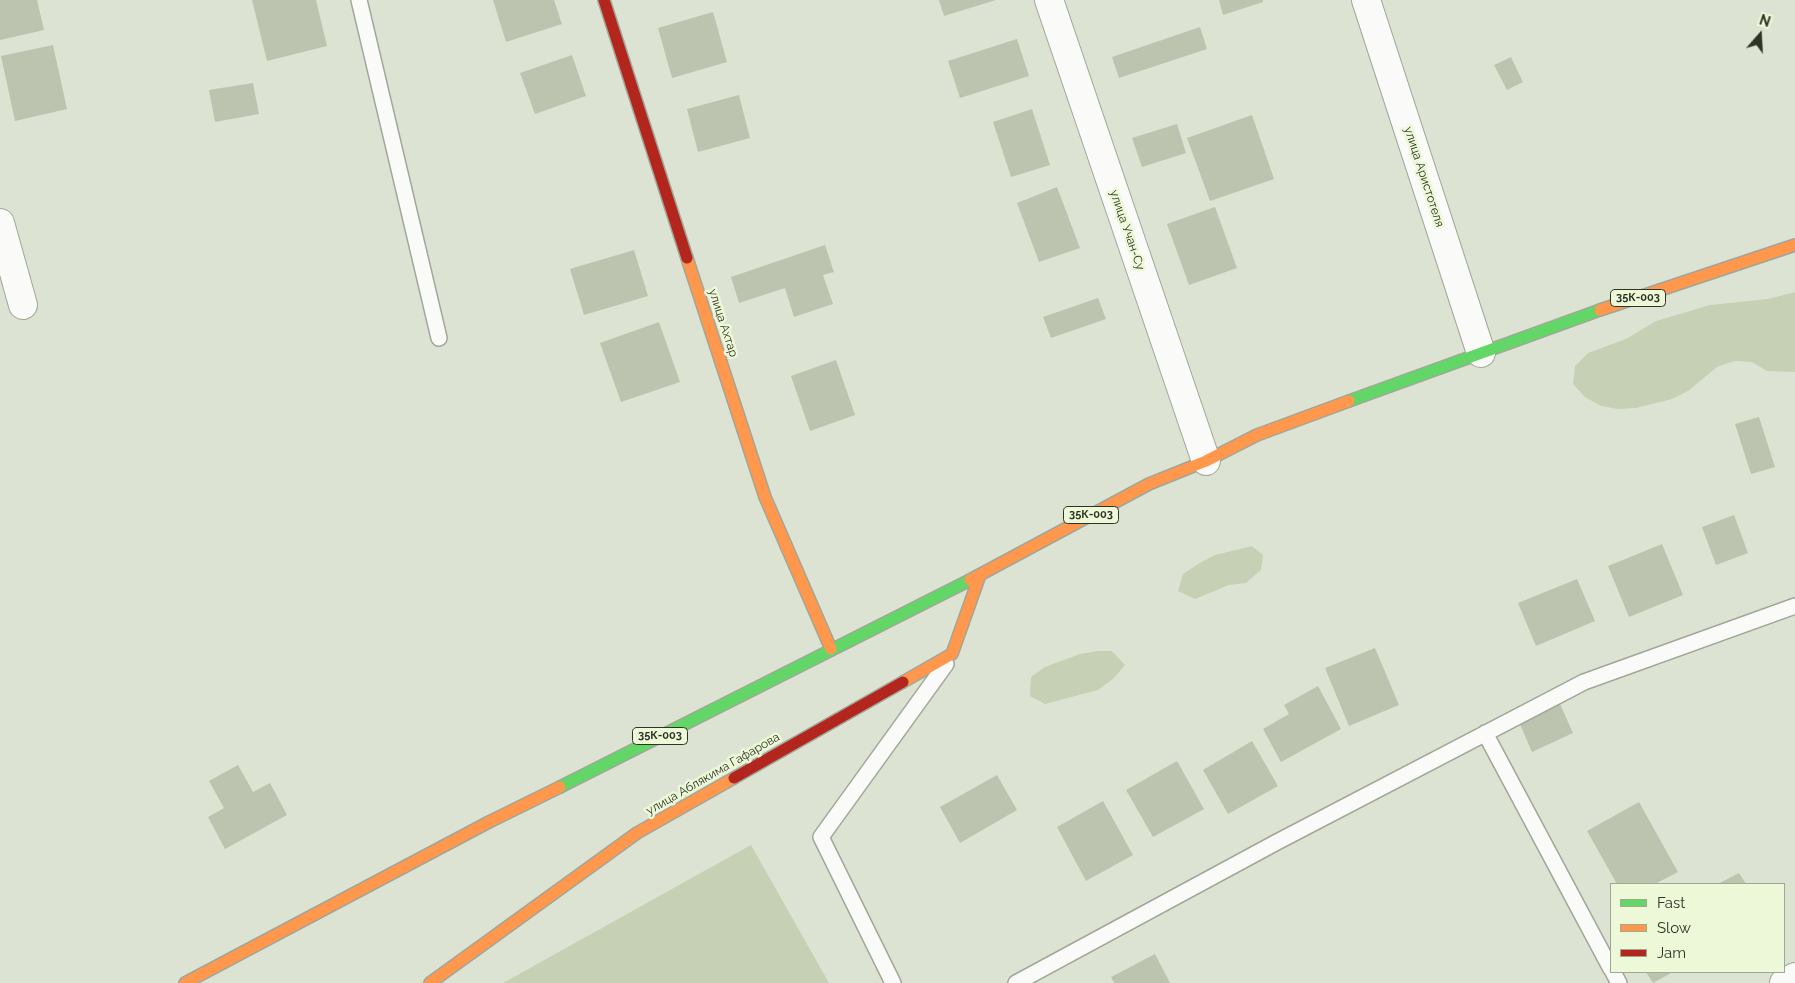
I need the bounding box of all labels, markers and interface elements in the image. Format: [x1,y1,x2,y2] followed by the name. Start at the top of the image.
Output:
[1735,10,1785,60] north arrow
[1757,12,1773,30] text: N
[1401,125,1447,229] street label: улица Аристотеля
[1107,188,1147,272] street label: улица Учан-Су
[705,287,741,359] street label: улица Ахтар
[1610,290,1666,306] road number: 35К-003
[1064,506,1118,524] road number: 35К-003
[632,728,688,744] road number: 35К-003
[644,730,782,818] street label: улица Аблякима Гафарова
[1610,883,1785,973] legend
[1657,894,1685,912] text: Fast
[1657,919,1691,937] text: Slow
[1657,944,1686,962] text: Jam

